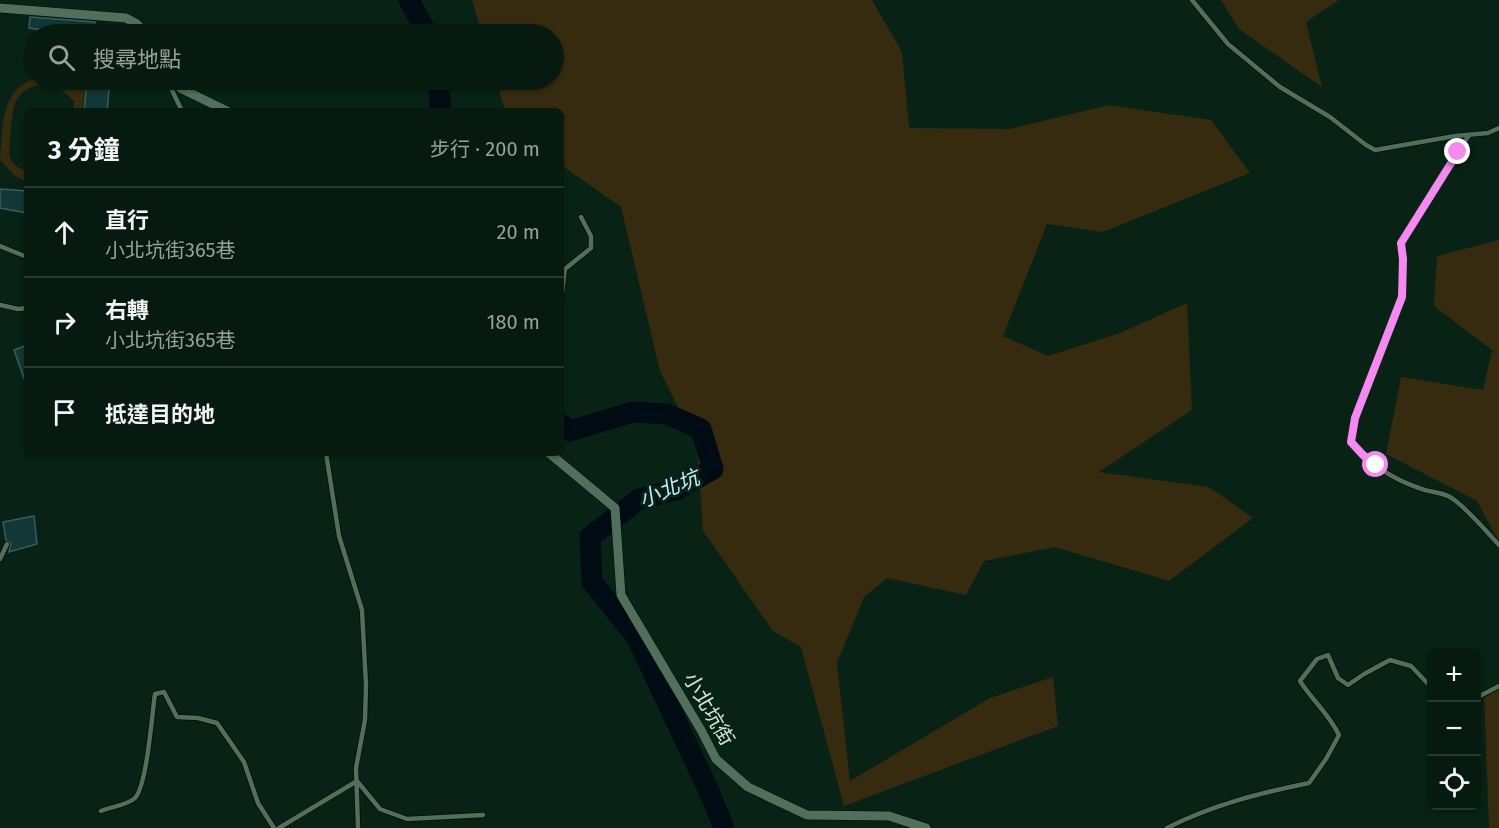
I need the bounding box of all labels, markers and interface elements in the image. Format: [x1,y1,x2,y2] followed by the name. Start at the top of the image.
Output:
[24,24,564,90] search box
[45,41,78,74] icon: search
[93,46,181,73] text: 搜尋地點
[48,135,120,166] text: 3 分鐘
[430,137,540,161] text: 步行 · 200 m
[1444,138,1470,164] route end
[105,207,149,234] text: 直行
[48,216,81,249] icon: ahead
[497,220,540,244] text: 20 m
[105,238,236,262] text: 小北坑街365巷
[105,297,149,324] text: 右轉
[48,306,81,339] icon: right
[487,310,540,334] text: 180 m
[105,328,236,352] text: 小北坑街365巷
[48,396,81,429] icon: arrive
[105,401,215,428] text: 抵達目的地
[1362,451,1388,477] route start
[635,464,706,513] water label: 小北坑
[1427,648,1481,810] map controls
[1427,648,1481,702] button: +
[679,668,739,750] street label: 小北坑街
[1427,702,1481,756] button: −
[1427,756,1481,810] button: locate

